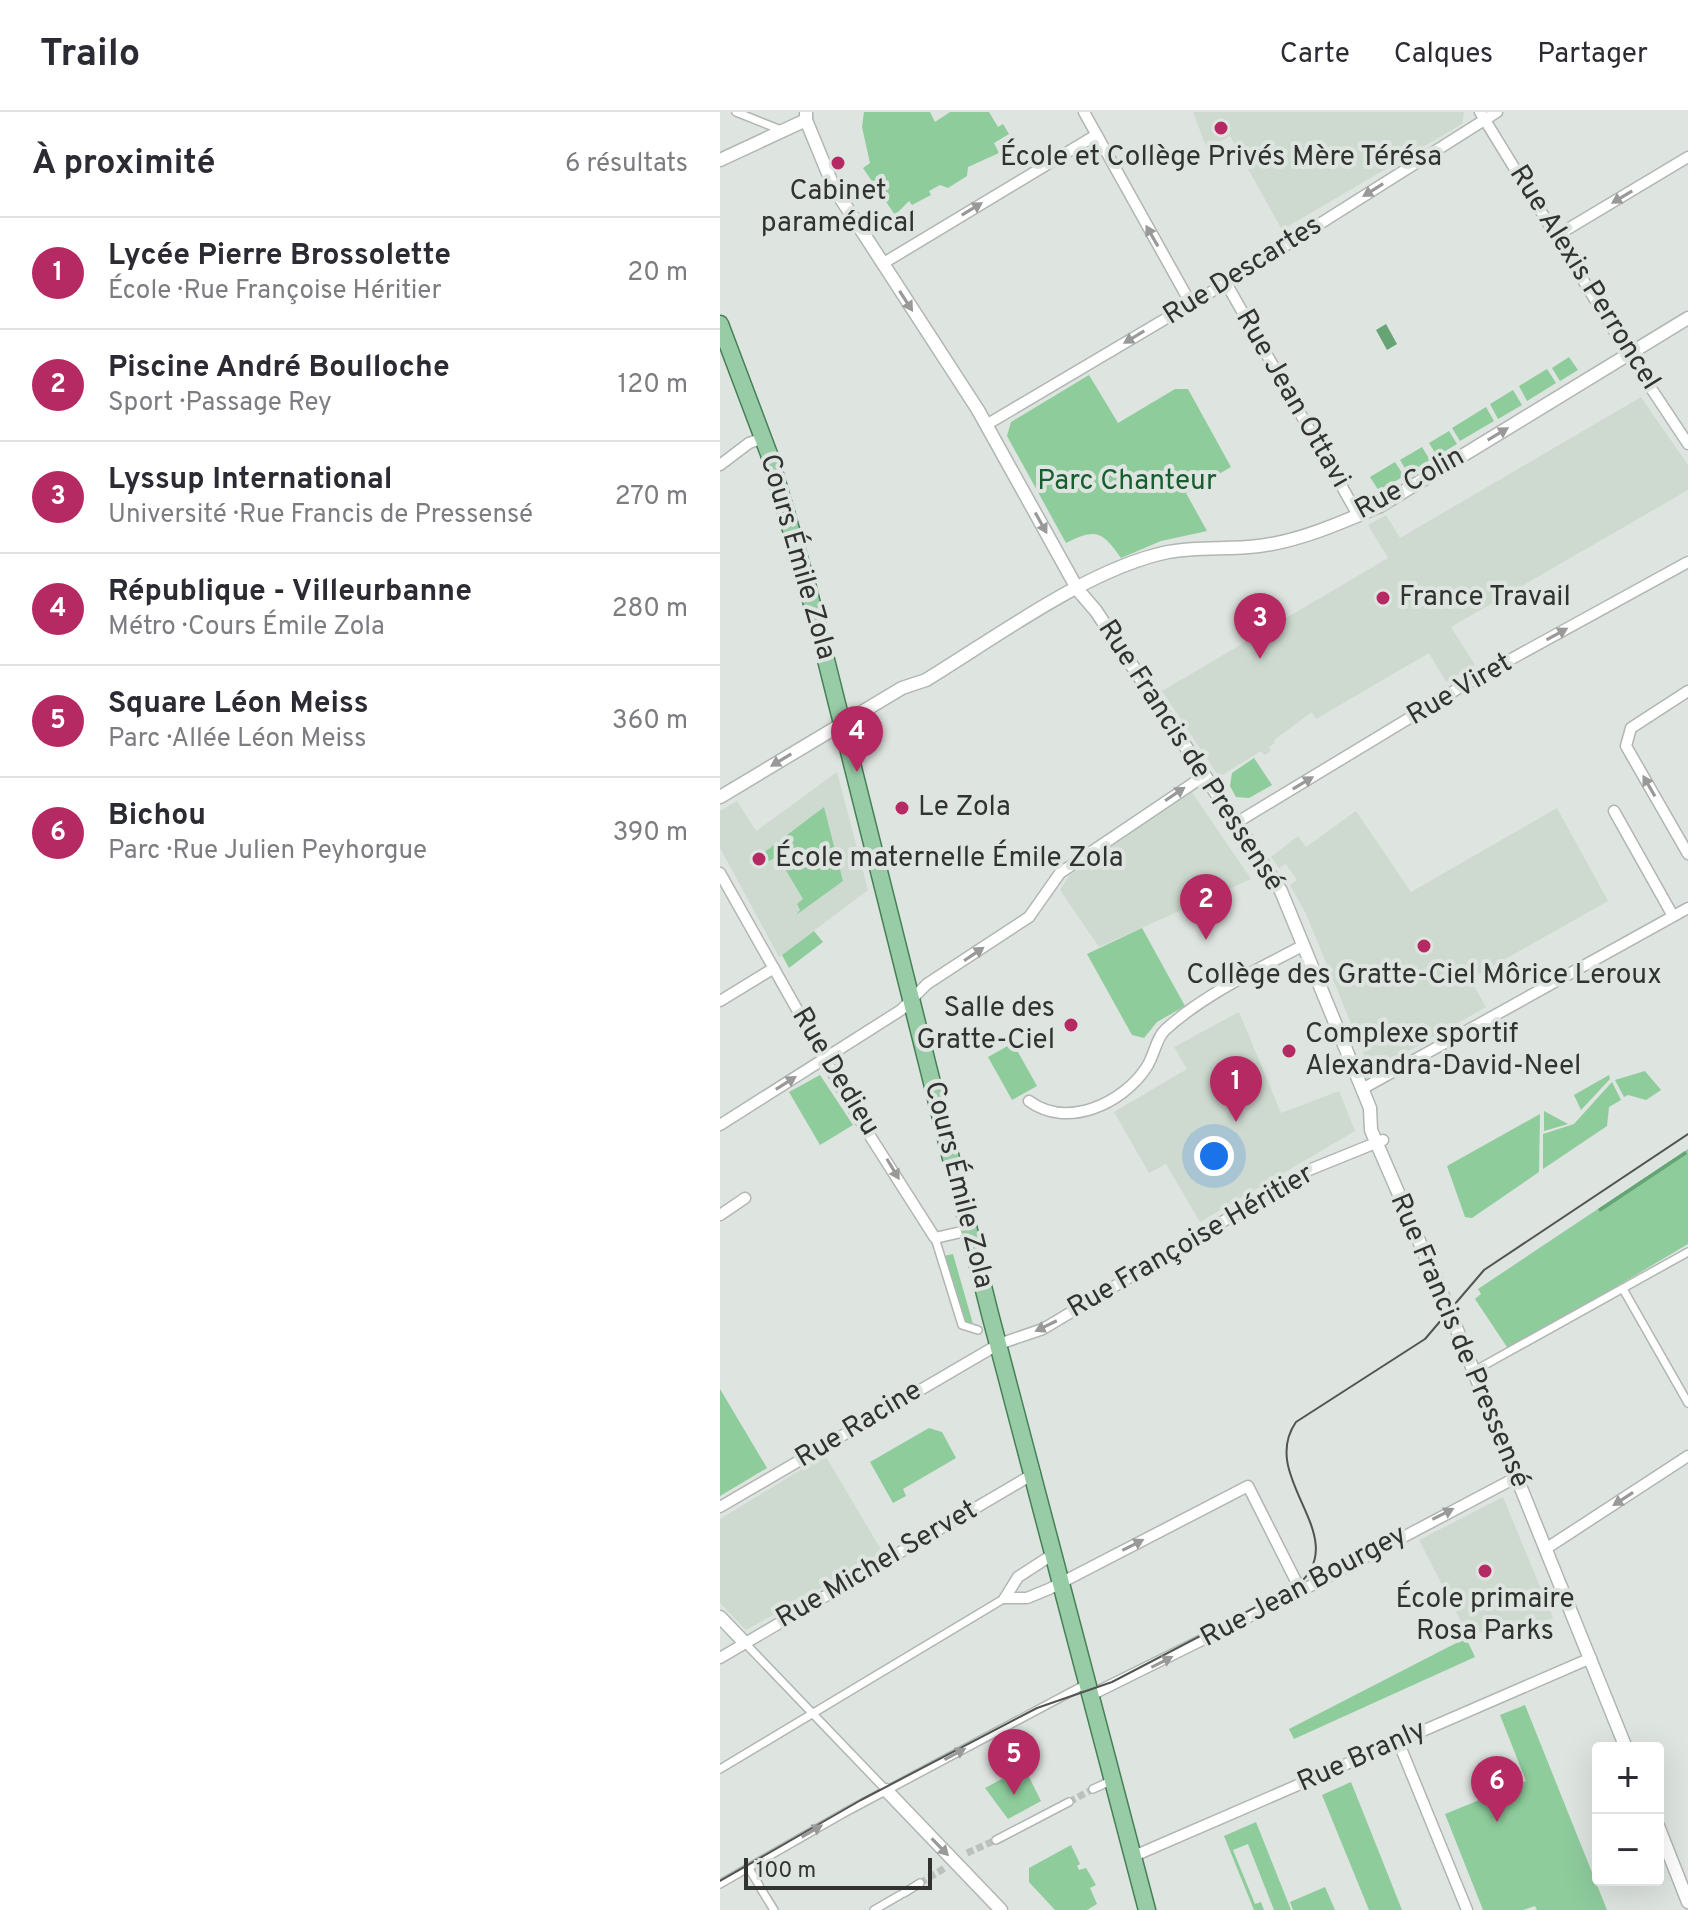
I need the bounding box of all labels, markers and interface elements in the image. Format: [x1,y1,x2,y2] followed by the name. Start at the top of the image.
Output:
[40,31,140,80] text: Trailo
[1280,37,1350,73] text: Carte
[1394,37,1493,73] text: Calques
[1537,37,1648,73] text: Partager
[1212,119,1230,137] marker: École et Collège Privés Mère Térésa
[1000,138,1442,176] place label: École et Collège Privés Mère Térésa
[32,143,215,186] text: À proximité
[565,148,688,181] text: 6 résultats
[829,154,847,172] marker: Cabinet paramédical
[1500,159,1668,397] street label: Rue Alexis Perroncel
[761,174,915,242] place label: Cabinet paramédical
[1362,183,1384,197] one-way arrow
[1611,189,1633,203] one-way arrow
[961,202,983,216] one-way arrow
[1157,208,1329,334] street label: Rue Descartes
[1145,225,1159,247] one-way arrow
[108,238,451,275] text: Lycée Pierre Brossolette
[53,257,63,290] text: 1
[627,257,688,290] text: 20 m
[108,275,442,308] text: École · Rue Françoise Héritier
[898,290,913,311] one-way arrow
[1226,303,1358,495] street label: Rue Jean Ottavi
[1123,330,1146,344] one-way arrow
[108,350,450,387] text: Piscine André Boulloche
[50,369,66,402] text: 2
[618,369,688,402] text: 120 m
[108,387,332,420] text: Sport · Passage Rey
[1487,427,1509,441] one-way arrow
[1349,439,1471,529] street label: Rue Colin
[750,450,845,664] street label: Cours Émile Zola
[108,462,393,499] text: Lyssup International
[1037,464,1217,500] park label: Parc Chanteur
[50,481,66,514] text: 3
[615,481,688,514] text: 270 m
[108,499,533,532] text: Université · Rue Francis de Pressensé
[1034,512,1048,534] one-way arrow
[108,574,472,611] text: République - Villeurbanne
[1399,580,1571,616] place label: France Travail
[1374,589,1392,607] marker: France Travail
[50,593,66,626] text: 4
[612,593,688,626] text: 280 m
[1234,593,1286,659] pin: 3
[108,611,385,644] text: Métro · Cours Émile Zola
[1089,613,1291,899] street label: Rue Francis de Pressensé
[1546,627,1568,641] one-way arrow
[1401,646,1519,734] street label: Rue Viret
[108,686,369,723] text: Square Léon Meiss
[50,705,66,738] text: 5
[612,705,688,738] text: 360 m
[831,706,883,772] pin: 4
[108,723,366,756] text: Parc · Allée Léon Meiss
[770,753,792,767] one-way arrow
[1642,775,1656,797] one-way arrow
[1292,776,1314,790] one-way arrow
[1165,787,1186,802] one-way arrow
[918,790,1011,826] place label: Le Zola
[108,798,206,835] text: Bichou
[893,799,911,817] marker: Le Zola
[50,817,66,850] text: 6
[613,817,688,850] text: 390 m
[108,835,427,868] text: Parc · Rue Julien Peyhorgue
[775,839,1124,877] place label: École maternelle Émile Zola
[750,850,768,868] marker: École maternelle Émile Zola
[1180,874,1232,940] pin: 2
[1415,937,1433,955] marker: Collège des Gratte-Ciel Môrice Leroux
[963,946,984,961] one-way arrow
[1186,958,1662,994] place label: Collège des Gratte-Ciel Môrice Leroux
[916,991,1055,1059] place label: Salle des Gratte-Ciel
[783,1001,887,1143] street label: Rue Dedieu
[1062,1016,1080,1034] marker: Salle des Gratte-Ciel
[1305,1017,1581,1085] place label: Complexe sportif Alexandra-David-Neel
[1280,1042,1298,1060] marker: Complexe sportif Alexandra-David-Neel
[1210,1056,1262,1122] pin: 1
[775,1076,797,1090] one-way arrow
[915,1077,1003,1292] street label: Cours Émile Zola
[1194,1136,1234,1176] your location
[1062,1157,1321,1327] street label: Rue Françoise Héritier
[886,1158,900,1180] one-way arrow
[1381,1188,1537,1494] street label: Rue Francis de Pressensé
[1034,1319,1057,1333] one-way arrow
[789,1373,929,1477] street label: Rue Racine
[1612,1491,1633,1506] one-way arrow
[770,1493,984,1637] street label: Rue Michel Servet
[1432,1508,1454,1522] one-way arrow
[1195,1517,1413,1657] street label: Rue Jean Bourgey
[1121,1538,1144,1552] one-way arrow
[1476,1562,1494,1580] marker: École primaire Rosa Parks
[1395,1580,1575,1650] place label: École primaire Rosa Parks
[1150,1655,1173,1669] one-way arrow
[1292,1713,1432,1801] street label: Rue Branly
[988,1729,1040,1795] pin: 5
[1592,1742,1664,1886] map controls
[1592,1742,1664,1814] button: +
[943,1747,966,1761] one-way arrow
[1471,1756,1523,1822] pin: 6
[1592,1814,1664,1886] button: −
[800,1824,823,1838] one-way arrow
[930,1837,949,1856] one-way arrow
[744,1854,932,1890] scale bar
[756,1858,816,1885] text: 100 m

